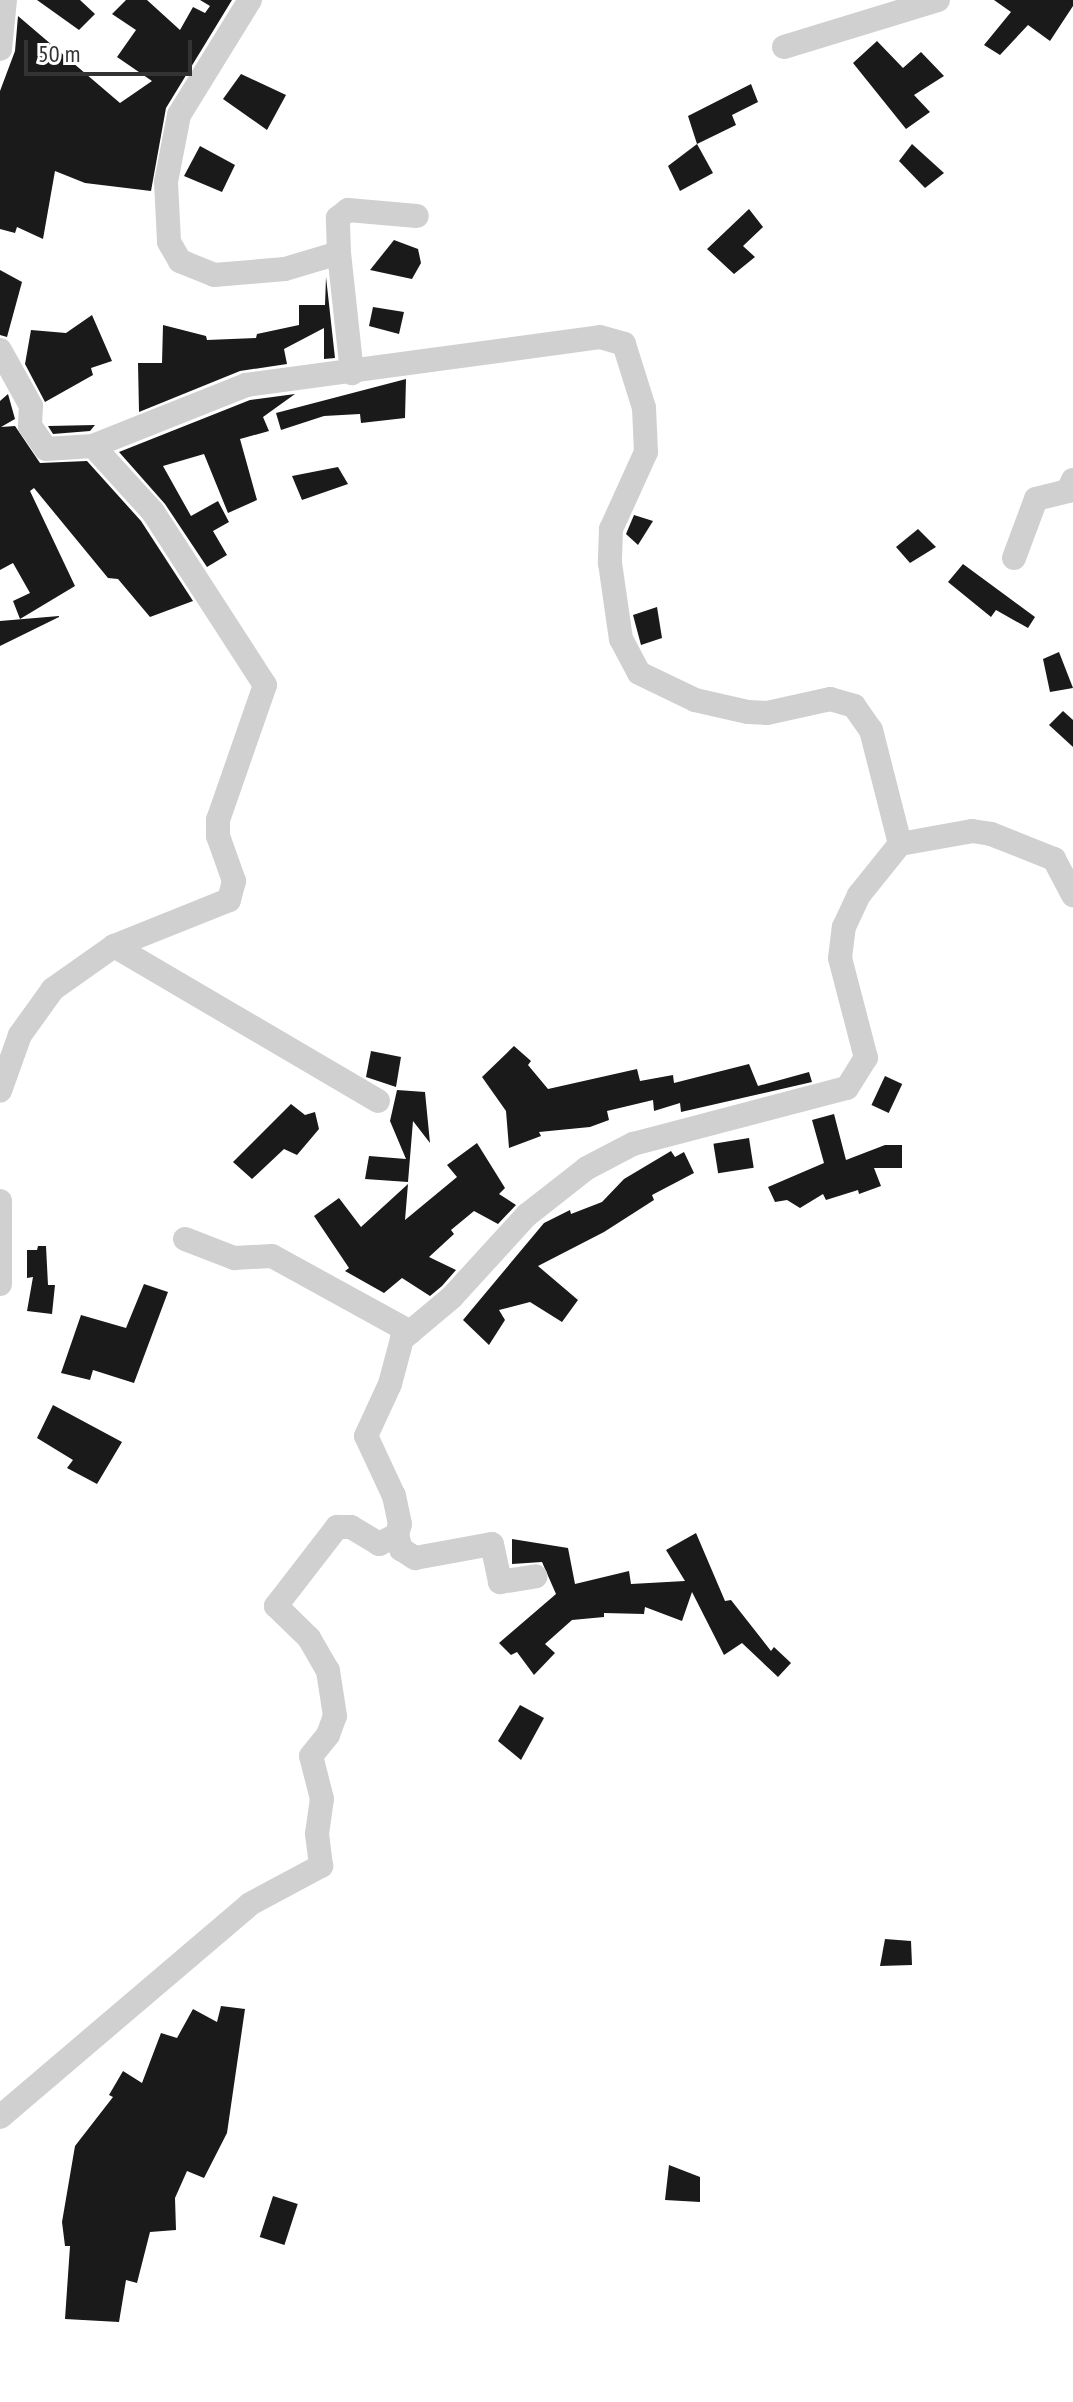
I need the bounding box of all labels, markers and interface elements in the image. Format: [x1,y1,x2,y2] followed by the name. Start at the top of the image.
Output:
[28,24,196,74] scale bar
[38,38,80,69] text: 50 m

